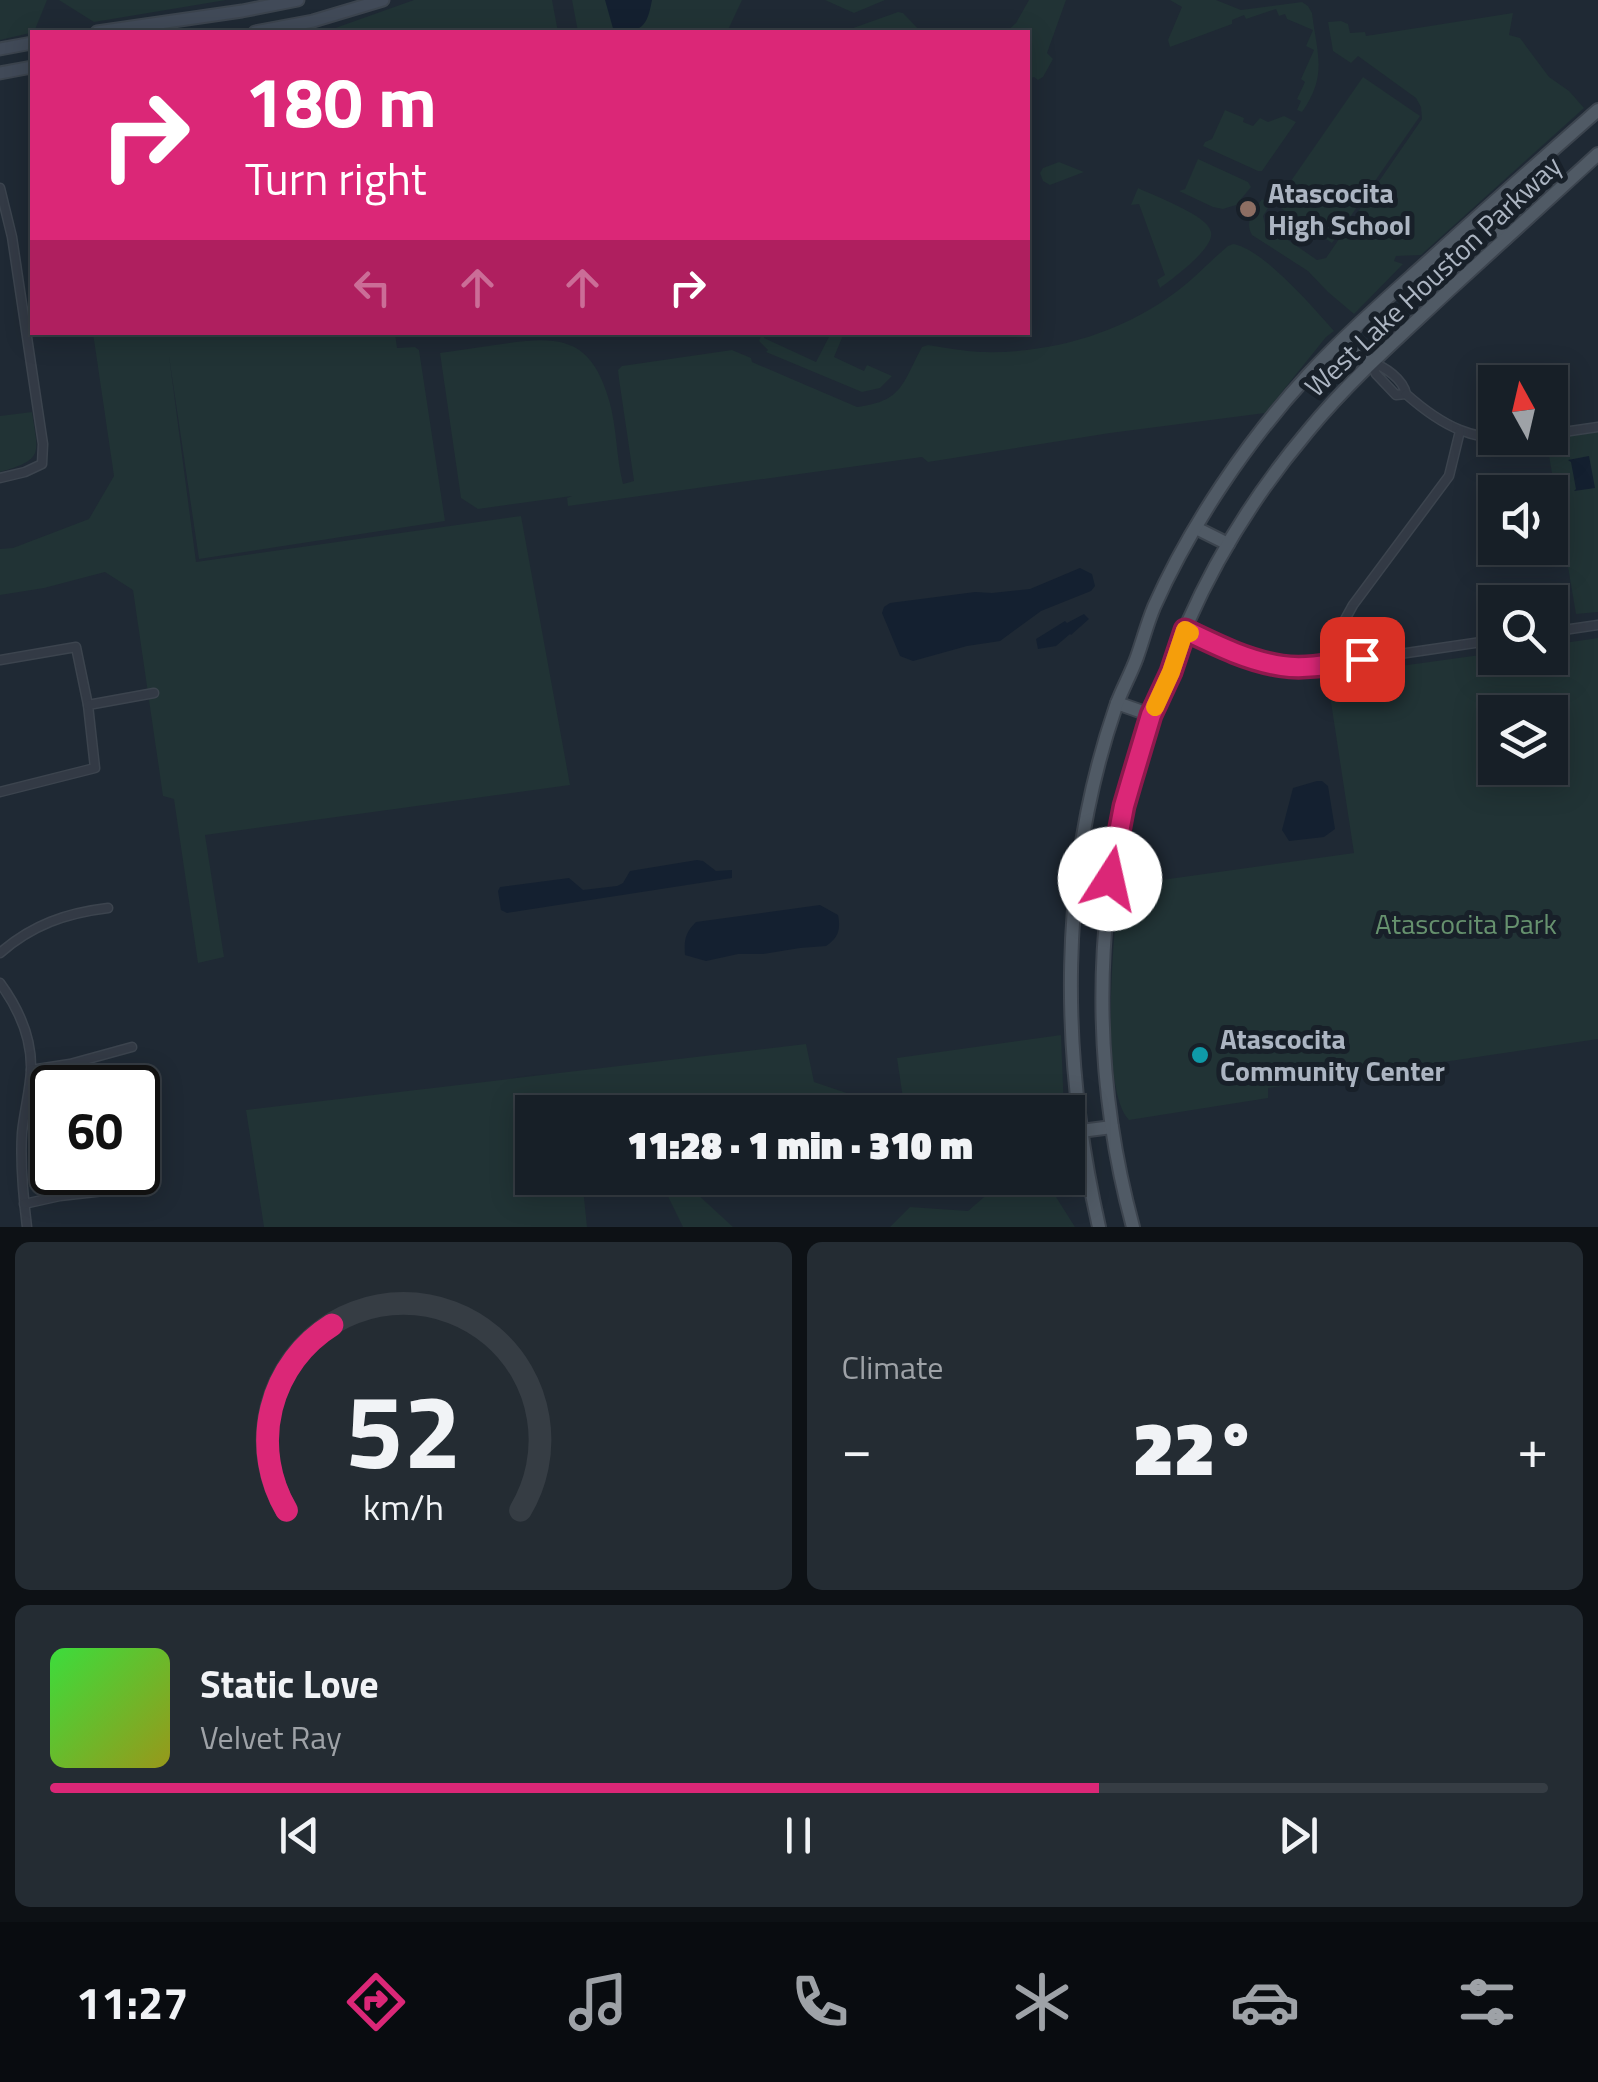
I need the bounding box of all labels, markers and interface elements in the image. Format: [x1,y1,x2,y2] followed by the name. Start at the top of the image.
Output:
[245,48,437,154] text: 180 m
[80,70,210,200] icon: right
[245,144,427,212] text: Turn right
[1295,145,1571,406] street label: West Lake Houston Parkway
[1268,171,1411,246] place label: Atascocita High School
[1237,198,1259,220] marker: Atascocita High School
[345,260,400,315] icon: left
[450,260,505,315] icon: ahead
[555,260,610,315] icon: ahead
[660,260,715,315] icon: right
[1478,365,1568,455] north arrow
[1478,365,1568,785] map controls
[1478,475,1568,565] button: sound
[1478,585,1568,675] button: search
[1320,617,1405,702] pin
[1335,632,1390,687] icon: arrive
[1478,695,1568,785] button: layers
[1058,827,1162,931] position arrow
[1375,902,1557,945] park label: Atascocita Park
[1220,1017,1445,1092] place label: Atascocita Community Center
[1189,1044,1211,1066] marker: Atascocita Community Center
[30,1065,160,1195] speed limit sign: 60
[627,1116,973,1174] text: 11:28 · 1 min · 310 m
[842,1343,943,1391] text: Climate
[345,1350,461,1508] text: 52
[1133,1390,1257,1504] text: 22°
[842,1406,872,1489] text: −
[1517,1406,1548,1489] text: +
[363,1479,444,1534] text: km/h
[200,1655,379,1713] text: Static Love
[200,1713,342,1761] text: Velvet Ray
[272,1808,327,1863] icon: previous
[771,1808,826,1863] icon: pause
[1271,1808,1326,1863] icon: next
[341,1967,411,2037] icon: directions
[563,1967,633,2037] icon: music
[785,1967,855,2037] icon: phone
[1007,1967,1077,2037] icon: climate
[1230,1967,1300,2037] icon: car
[1452,1967,1522,2037] icon: filters
[76,1968,188,2036] text: 11:27

